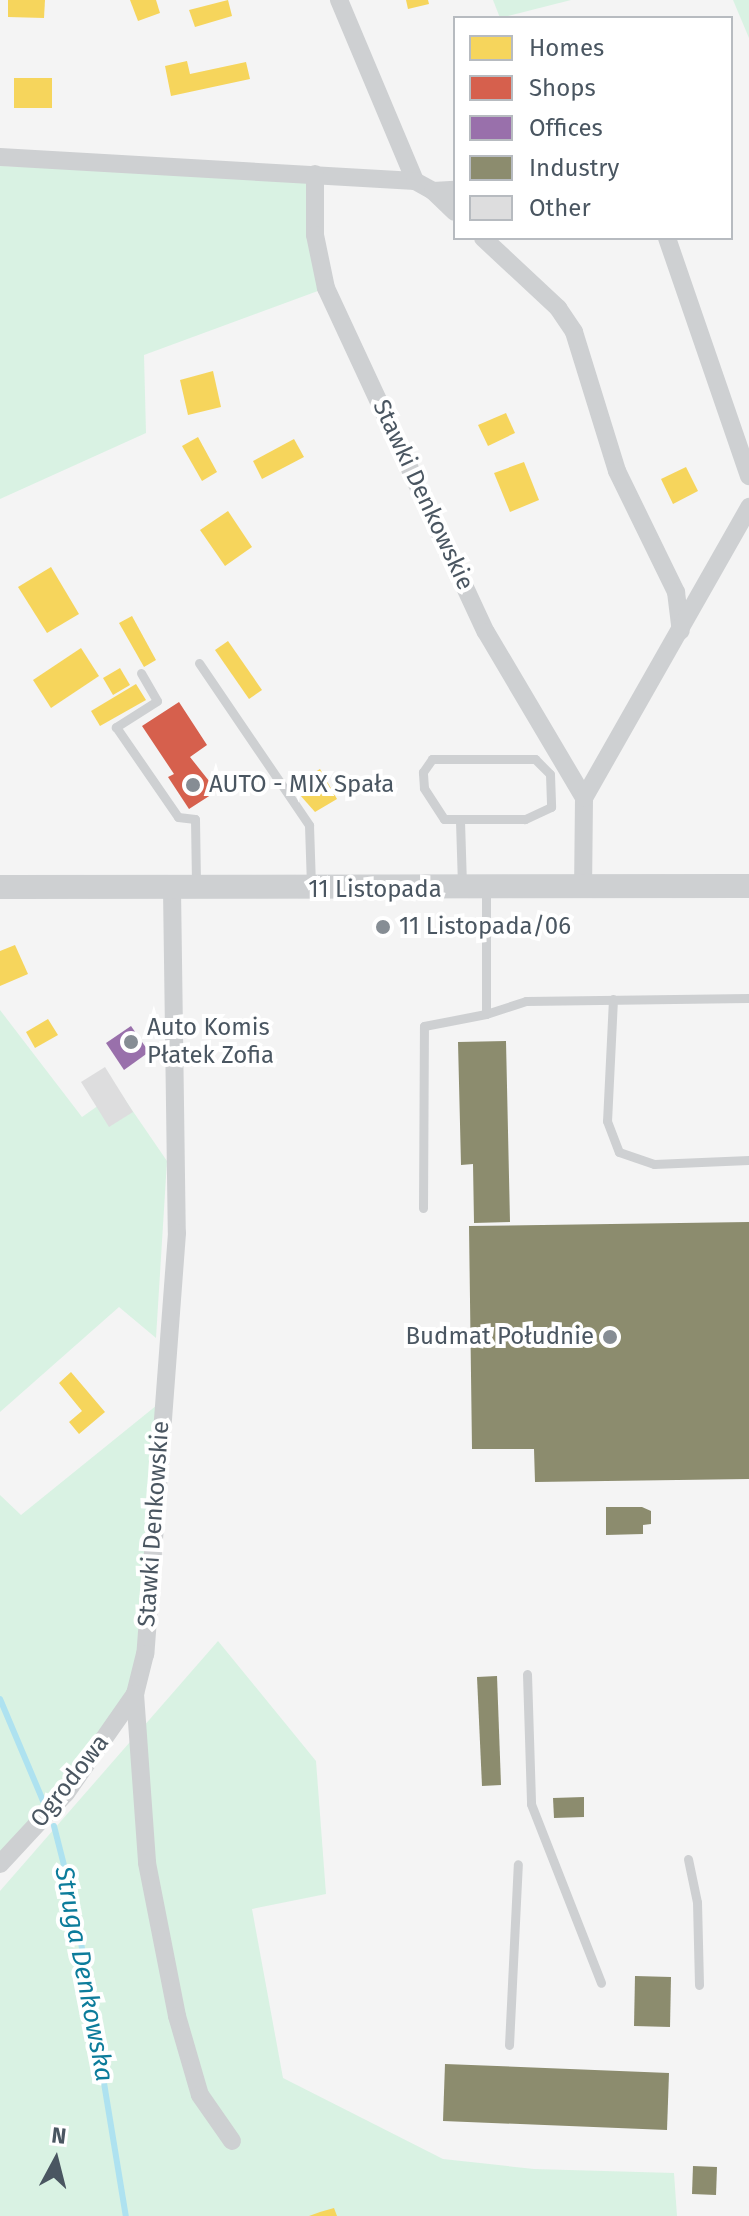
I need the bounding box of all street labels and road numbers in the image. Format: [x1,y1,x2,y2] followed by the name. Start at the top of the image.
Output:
[366,395,480,595] street label: Stawki Denkowskie
[308,876,442,904] street label: 11 Listopada
[132,1420,176,1628] street label: Stawki Denkowskie
[25,1729,115,1833] street label: Ogrodowa

